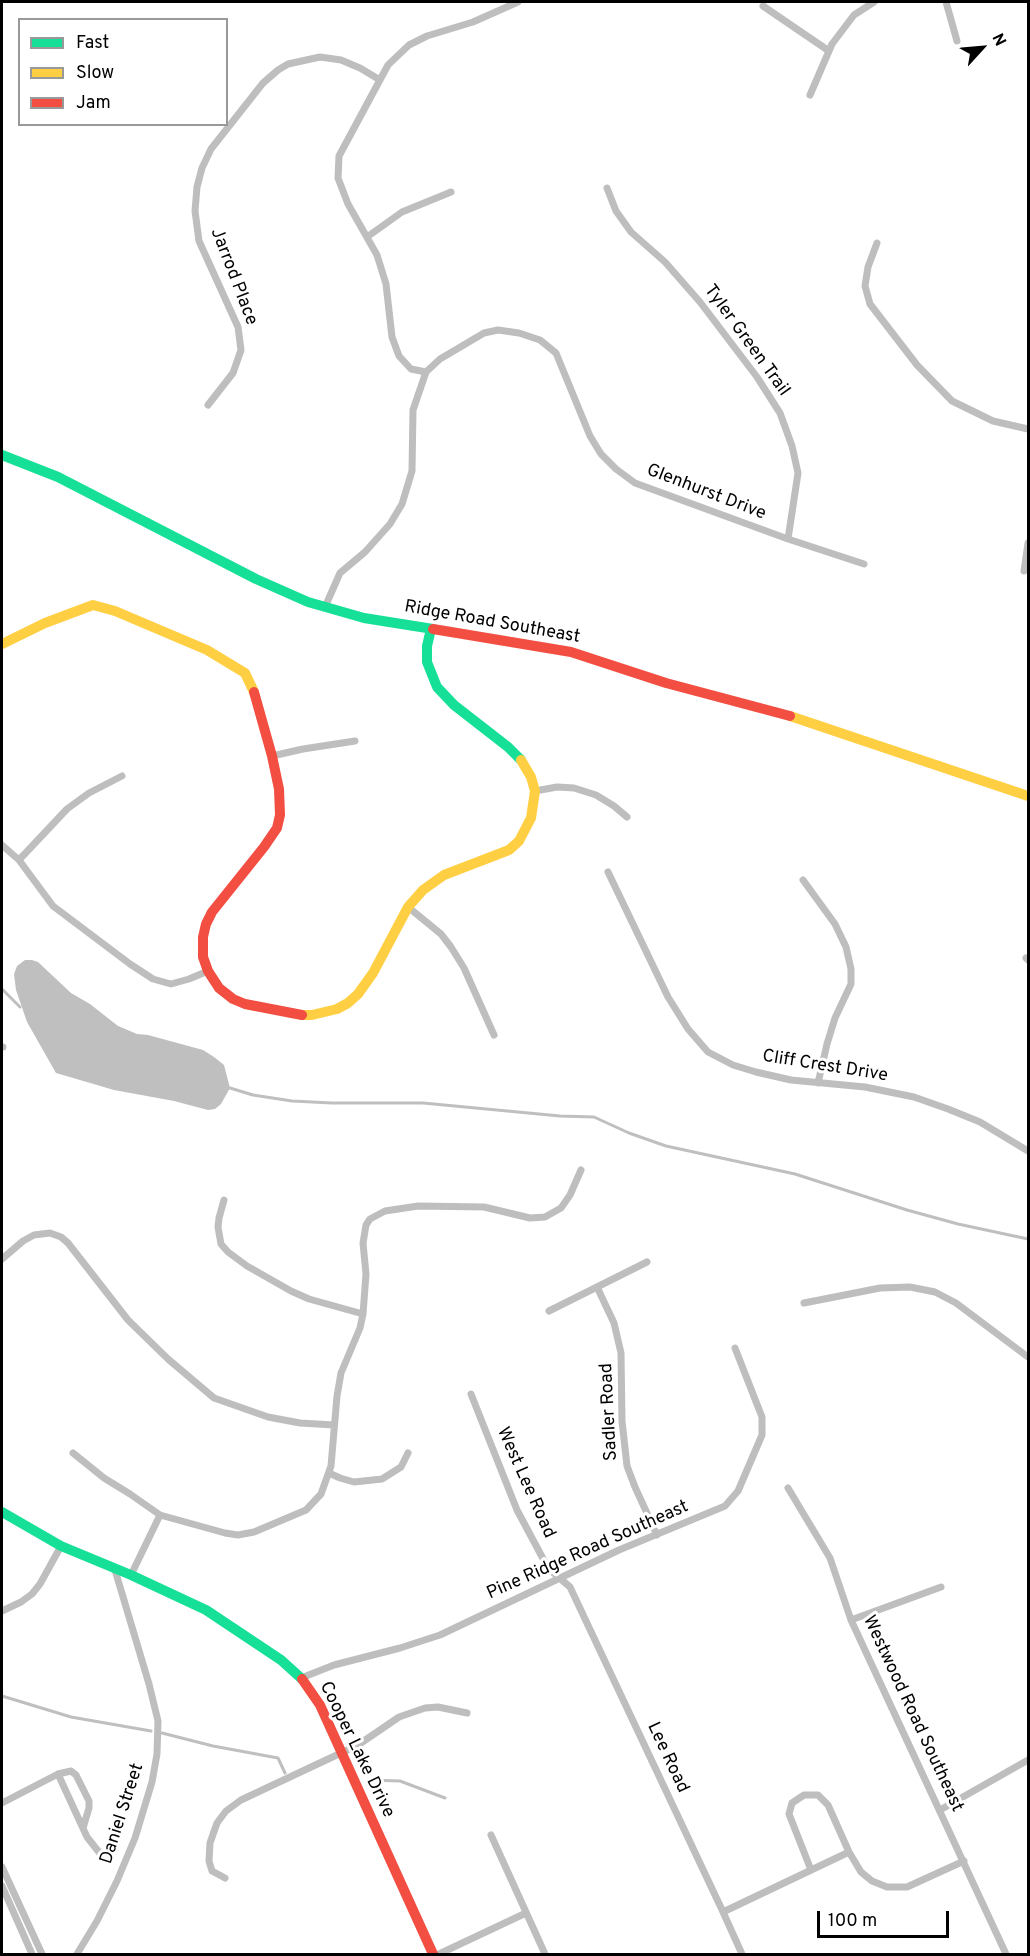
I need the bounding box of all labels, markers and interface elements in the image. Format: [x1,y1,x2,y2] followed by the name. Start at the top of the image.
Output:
[18,18,228,126] legend
[952,18,1012,78] north arrow
[987,31,1010,50] text: N
[76,32,109,55] text: Fast
[76,62,114,85] text: Slow
[76,92,111,115] text: Jam
[205,225,261,329] street label: Jarrod Place
[698,281,794,401] street label: Tyler Green Trail
[643,460,769,526] street label: Glenhurst Drive
[402,597,582,649] street label: Ridge Road Southeast
[761,1046,889,1088] street label: Cliff Crest Drive
[597,1362,623,1462] street label: Sadler Road
[491,1424,559,1542] street label: West Lee Road
[484,1497,692,1605] street label: Pine Ridge Road Southeast
[857,1612,967,1816] street label: Westwood Road Southeast
[314,1678,398,1822] street label: Cooper Lake Drive
[641,1719,693,1797] street label: Lee Road
[97,1761,149,1867] street label: Daniel Street
[820,1899,952,1937] scale bar
[828,1910,877,1933] text: 100 m

